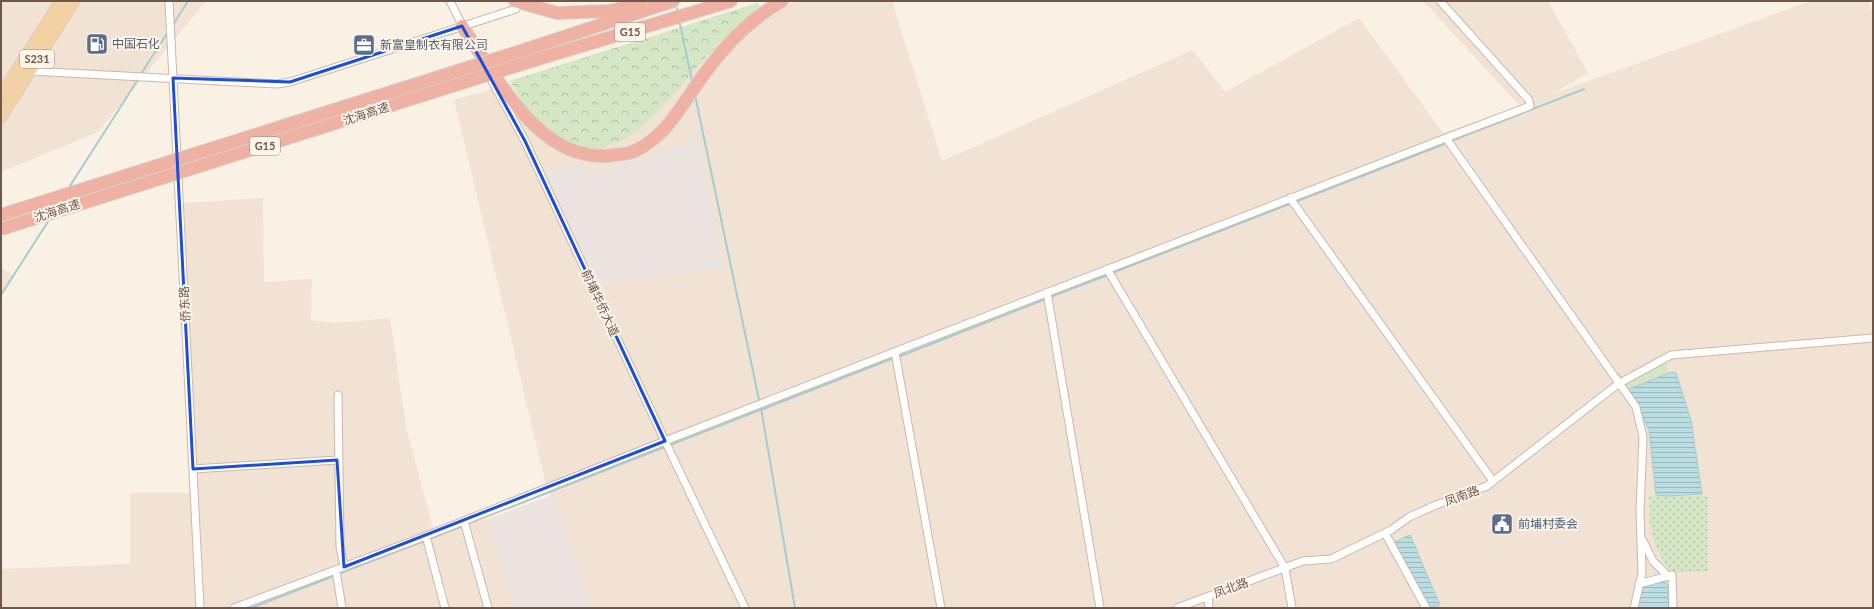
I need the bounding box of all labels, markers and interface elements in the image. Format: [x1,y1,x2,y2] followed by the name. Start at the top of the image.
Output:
[615,23,645,41] road number: G15
[84,31,110,57] fuel station icon: 中国石化
[351,32,377,58] office icon: 新富皇制衣有限公司
[112,36,160,51] place label: 中国石化
[380,37,488,52] place label: 新富皇制衣有限公司
[20,50,54,68] road number: S231
[341,99,391,128] street label: 沈海高速
[250,137,280,155] road number: G15
[32,196,82,225] street label: 沈海高速
[578,267,622,339] street label: 前埔华侨大道
[176,286,193,322] street label: 侨东路
[1442,482,1481,509] street label: 凤南路
[1489,511,1515,537] public building icon: 前埔村委会
[1518,516,1578,531] place label: 前埔村委会
[1211,574,1250,601] street label: 凤北路

